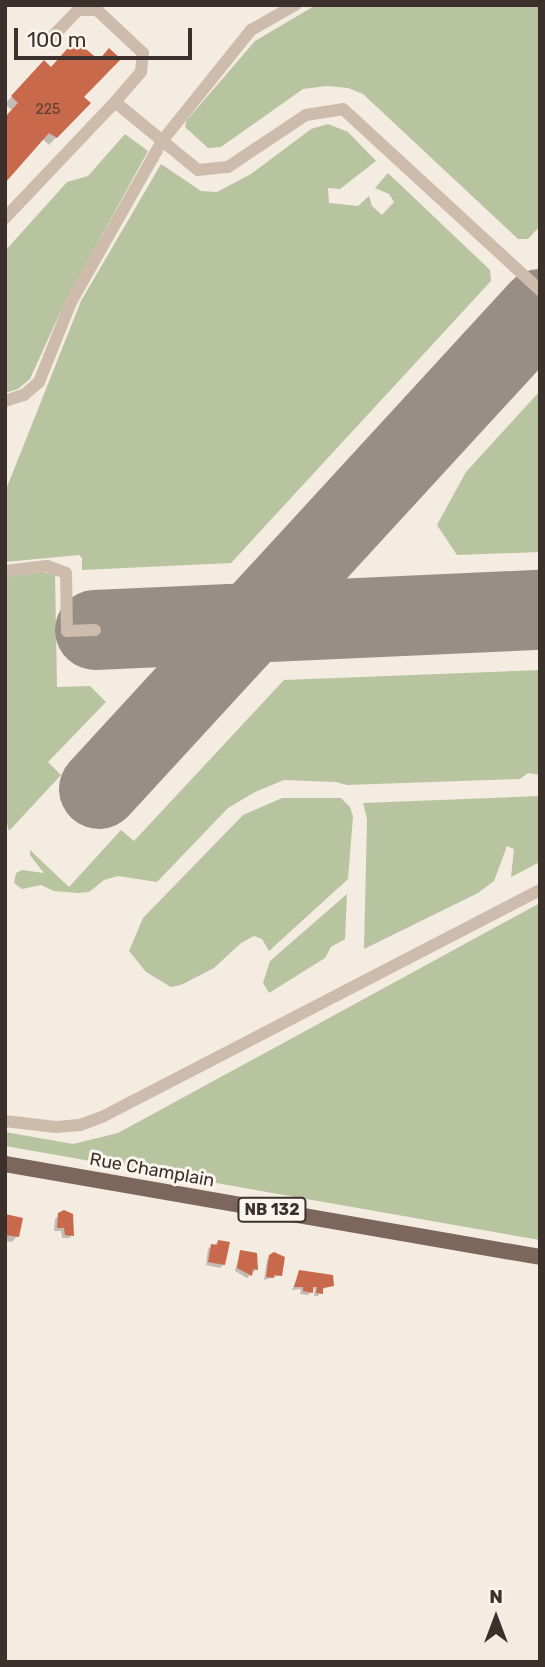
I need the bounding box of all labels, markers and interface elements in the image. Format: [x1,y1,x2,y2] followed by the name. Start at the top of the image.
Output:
[18,14,196,58] scale bar
[27,27,86,52] text: 100 m
[36,102,60,118] house number: 225
[88,1148,216,1192] street label: Rue Champlain
[237,1198,307,1222] road number: NB 132
[461,1583,531,1653] north arrow
[489,1585,503,1608] text: N

